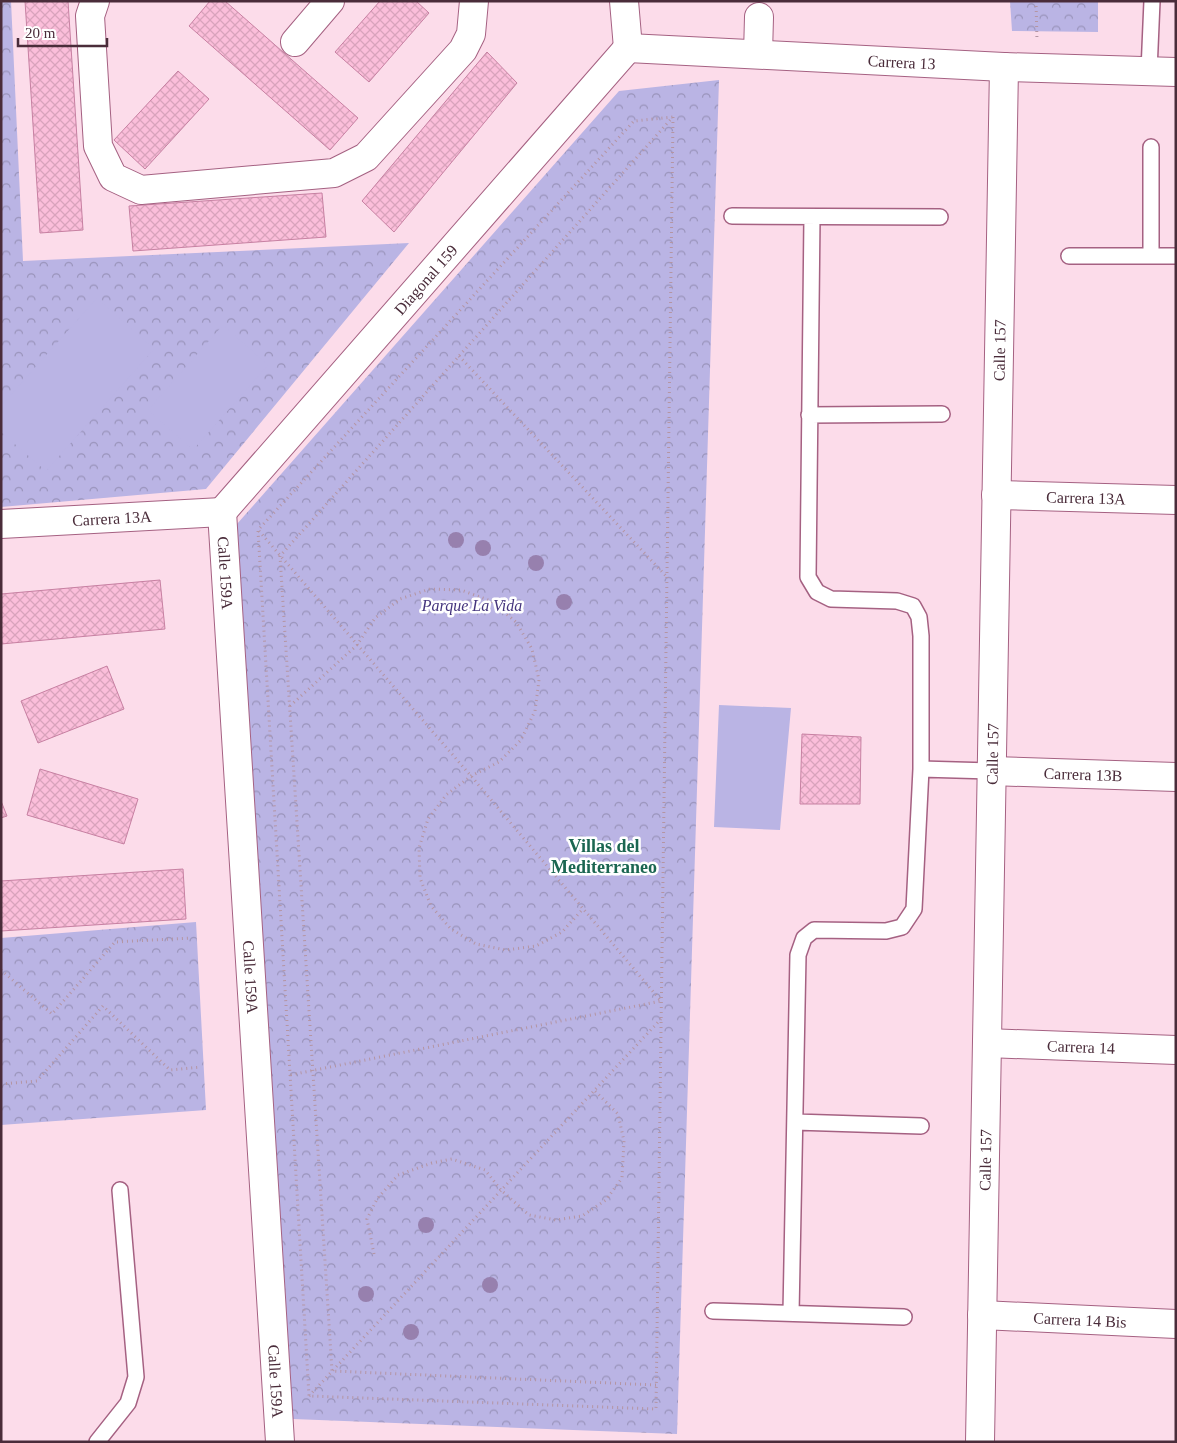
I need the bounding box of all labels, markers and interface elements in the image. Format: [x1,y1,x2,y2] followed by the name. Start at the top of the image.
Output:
[18,15,106,47] scale bar
[25,25,56,41] text: 20 m
[867,52,936,73] street label: Carrera 13
[391,242,461,318] street label: Diagonal 159
[991,319,1009,381] street label: Calle 157
[1046,488,1126,508] street label: Carrera 13A
[72,508,152,529] street label: Carrera 13A
[215,536,236,610] street label: Calle 159A
[421,597,522,615] park label: Parque La Vida
[983,723,1002,785] street label: Calle 157
[1043,765,1123,784] street label: Carrera 13B
[551,836,657,877] district label: Villas del Mediterraneo
[240,940,261,1015] street label: Calle 159A
[1047,1037,1115,1057] street label: Carrera 14
[976,1129,994,1191] street label: Calle 157
[1033,1309,1127,1331] street label: Carrera 14 Bis
[265,1344,287,1419] street label: Calle 159A

